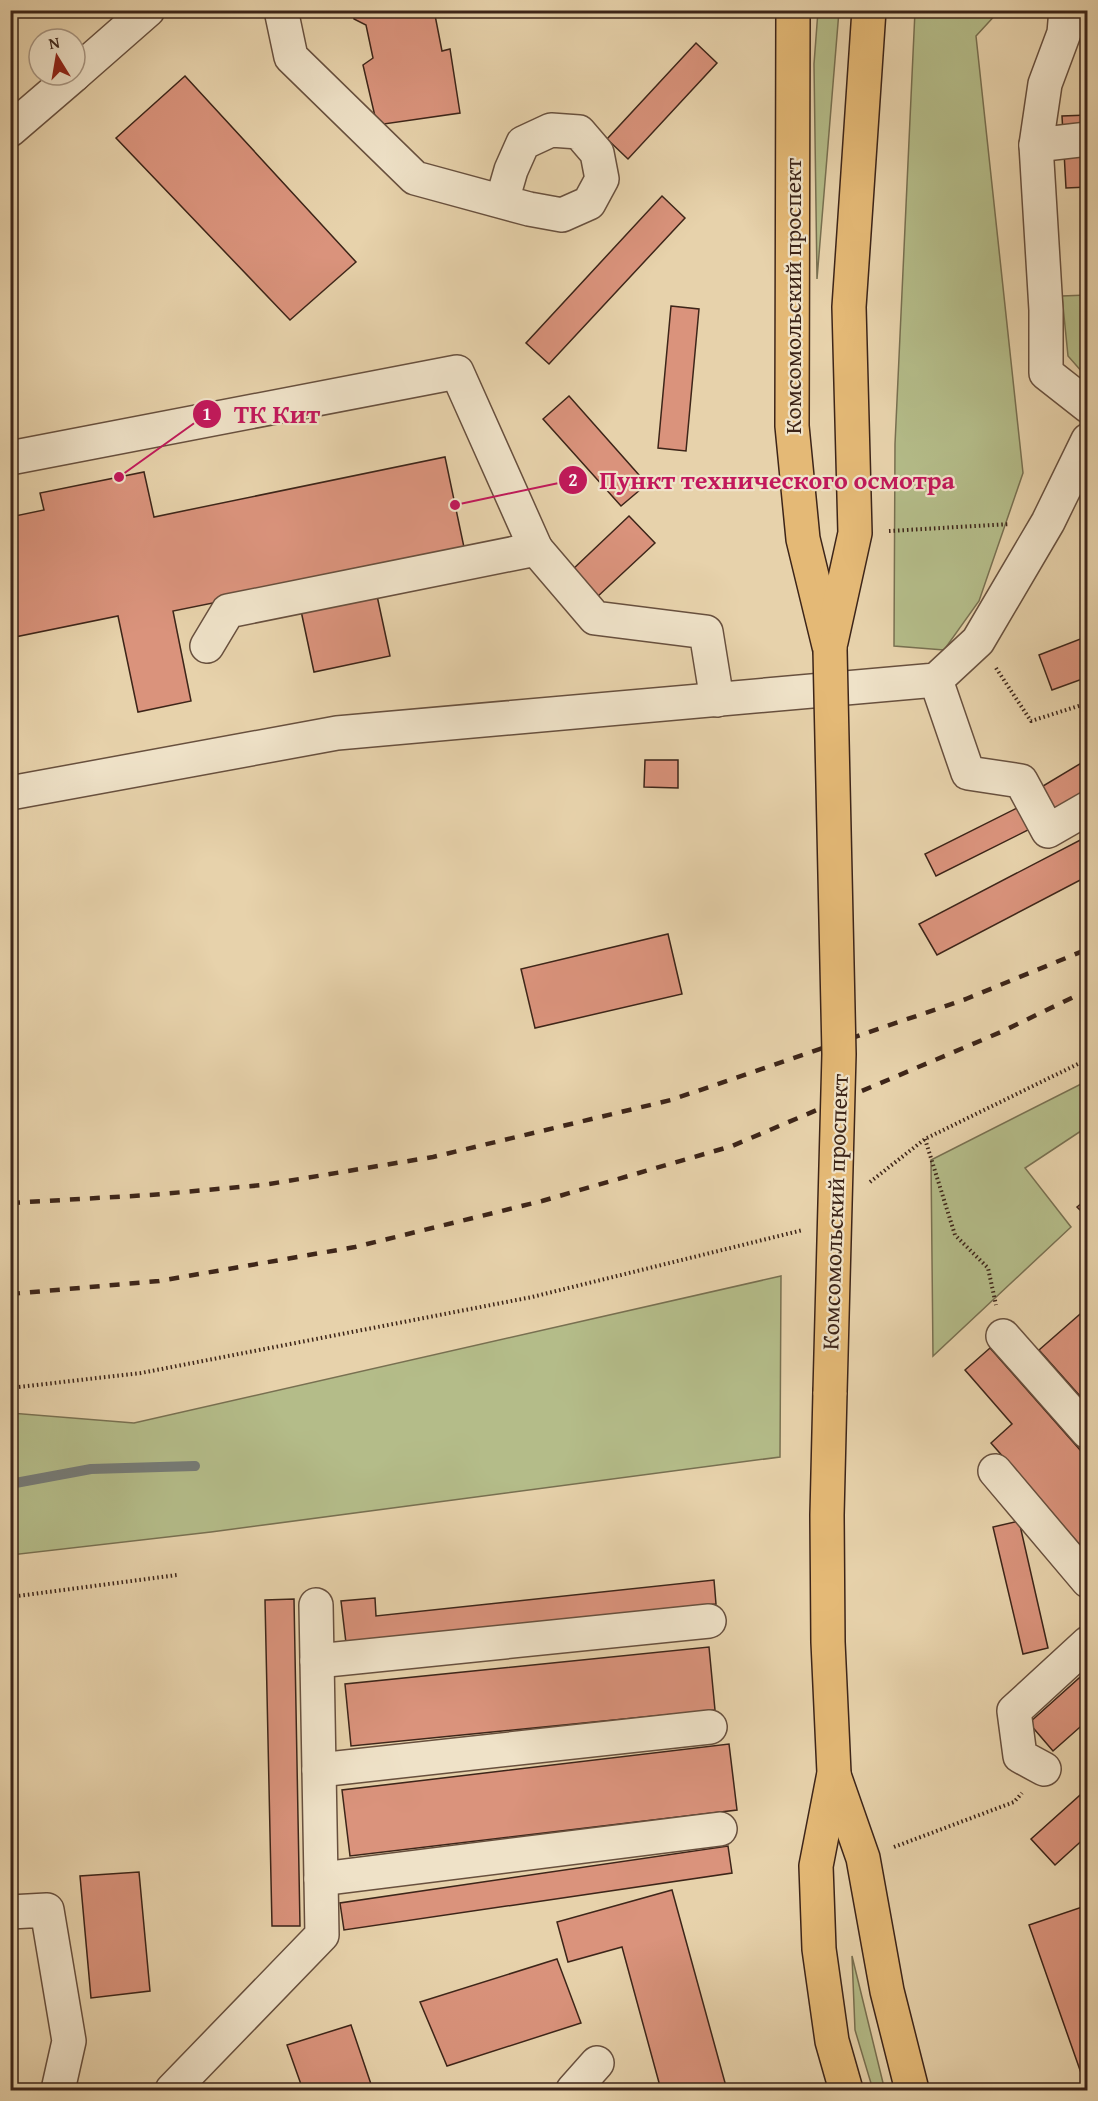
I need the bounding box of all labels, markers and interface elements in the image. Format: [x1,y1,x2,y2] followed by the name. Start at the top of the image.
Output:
[27,27,87,87] north arrow
[47,29,62,55] text: N
[775,157,810,434] street label: Комсомольский проспект
[192,392,332,436] callout: ТК Кит
[234,394,320,433] text: ТК Кит
[202,400,212,427] text: 1
[558,458,967,502] callout: Пункт технического осмотра
[599,460,956,499] text: Пункт технического осмотра
[568,466,578,493] text: 2
[812,1073,857,1351] street label: Комсомольский проспект

